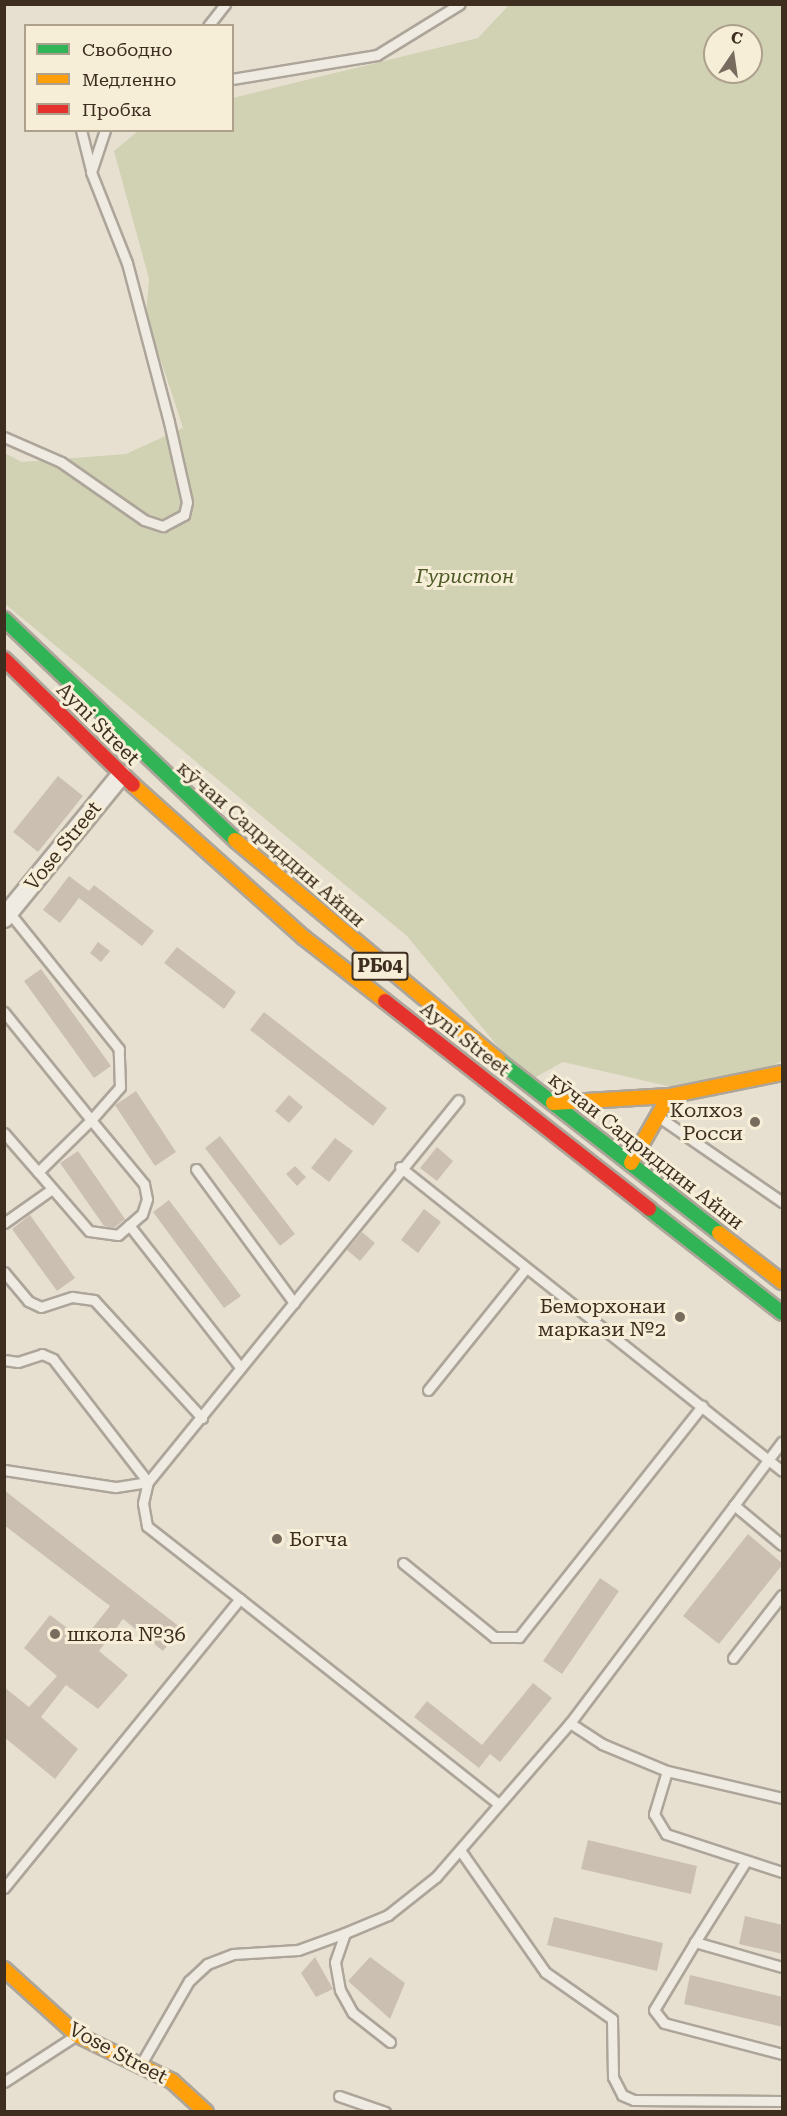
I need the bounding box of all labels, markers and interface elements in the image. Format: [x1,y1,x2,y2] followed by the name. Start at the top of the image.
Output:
[24,24,234,132] legend
[703,24,763,84] north arrow
[729,27,744,48] text: С
[82,39,172,60] text: Свободно
[82,69,176,90] text: Медленно
[82,99,151,120] text: Пробка
[416,564,514,588] park label: Гуристон
[52,678,144,770] street label: Ayni Street
[172,756,370,932] street label: кӯчаи Садриддин Айни
[20,796,106,896] street label: Vose Street
[352,951,409,981] road number: РБ04
[415,997,515,1081] street label: Ayni Street
[544,1067,748,1235] street label: кӯчаи Садриддин Айни
[670,1098,743,1145] place label: Колхоз Росси
[748,1115,762,1129] marker: Колхоз Росси
[538,1294,666,1341] place label: Беморхонаи маркази №2
[671,1308,689,1326] marker: Беморхонаи маркази №2
[289,1527,348,1551] place label: Богча
[270,1532,284,1546] marker: Богча
[67,1622,186,1646] place label: школа №36
[48,1627,62,1641] marker: школа №36
[65,2017,171,2089] street label: Vose Street

